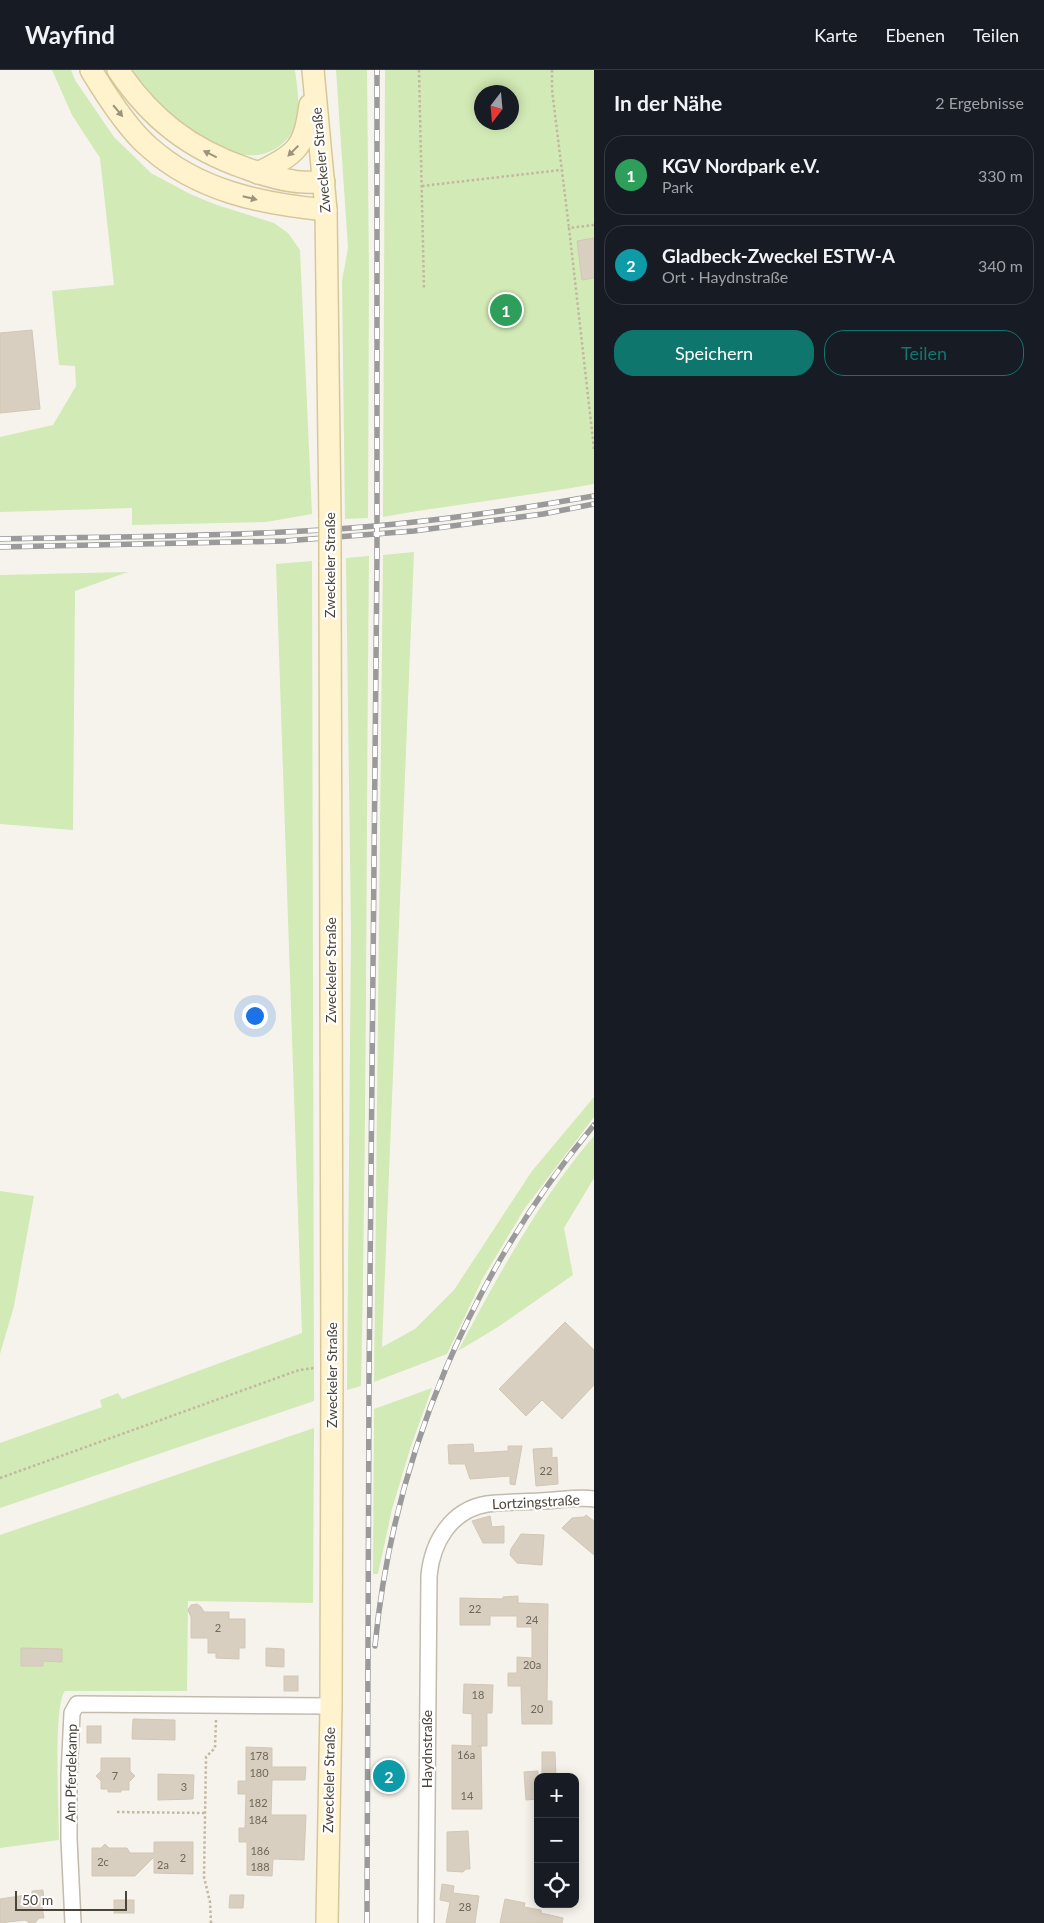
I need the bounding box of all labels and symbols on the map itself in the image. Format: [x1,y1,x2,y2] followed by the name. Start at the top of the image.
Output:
[474,85,519,130] north arrow
[112,104,123,117] one-way arrow
[307,107,334,214] street label: Zweckeler Straße
[288,145,300,157] one-way arrow
[203,150,217,158] one-way arrow
[243,195,258,203] one-way arrow
[490,291,522,329] pin: 1
[321,512,338,618] street label: Zweckeler Straße
[322,917,339,1023] street label: Zweckeler Straße
[242,1003,268,1029] your location
[323,1322,340,1428] street label: Zweckeler Straße
[540,1464,552,1477] house number: 22
[492,1491,580,1512] street label: Lortzingstraße
[469,1602,481,1615] house number: 22
[526,1613,539,1626] house number: 24
[215,1621,221,1634] house number: 2
[523,1658,541,1671] house number: 20a
[472,1688,484,1701] house number: 18
[531,1702,544,1715] house number: 20
[418,1710,435,1788] street label: Haydnstraße
[61,1723,80,1822] street label: Am Pferdekamp
[319,1727,338,1833] street label: Zweckeler Straße
[457,1748,475,1761] house number: 16a
[249,1749,269,1762] house number: 178
[373,1757,405,1795] pin: 2
[249,1766,269,1779] house number: 180
[112,1769,118,1782] house number: 7
[181,1780,187,1793] house number: 3
[461,1789,474,1802] house number: 14
[248,1796,268,1809] house number: 182
[248,1813,268,1826] house number: 184
[250,1844,270,1857] house number: 186
[180,1851,186,1864] house number: 2
[97,1855,109,1868] house number: 2c
[157,1858,169,1871] house number: 2a
[250,1860,270,1873] house number: 188
[15,1888,128,1911] scale bar
[459,1900,471,1913] house number: 28

